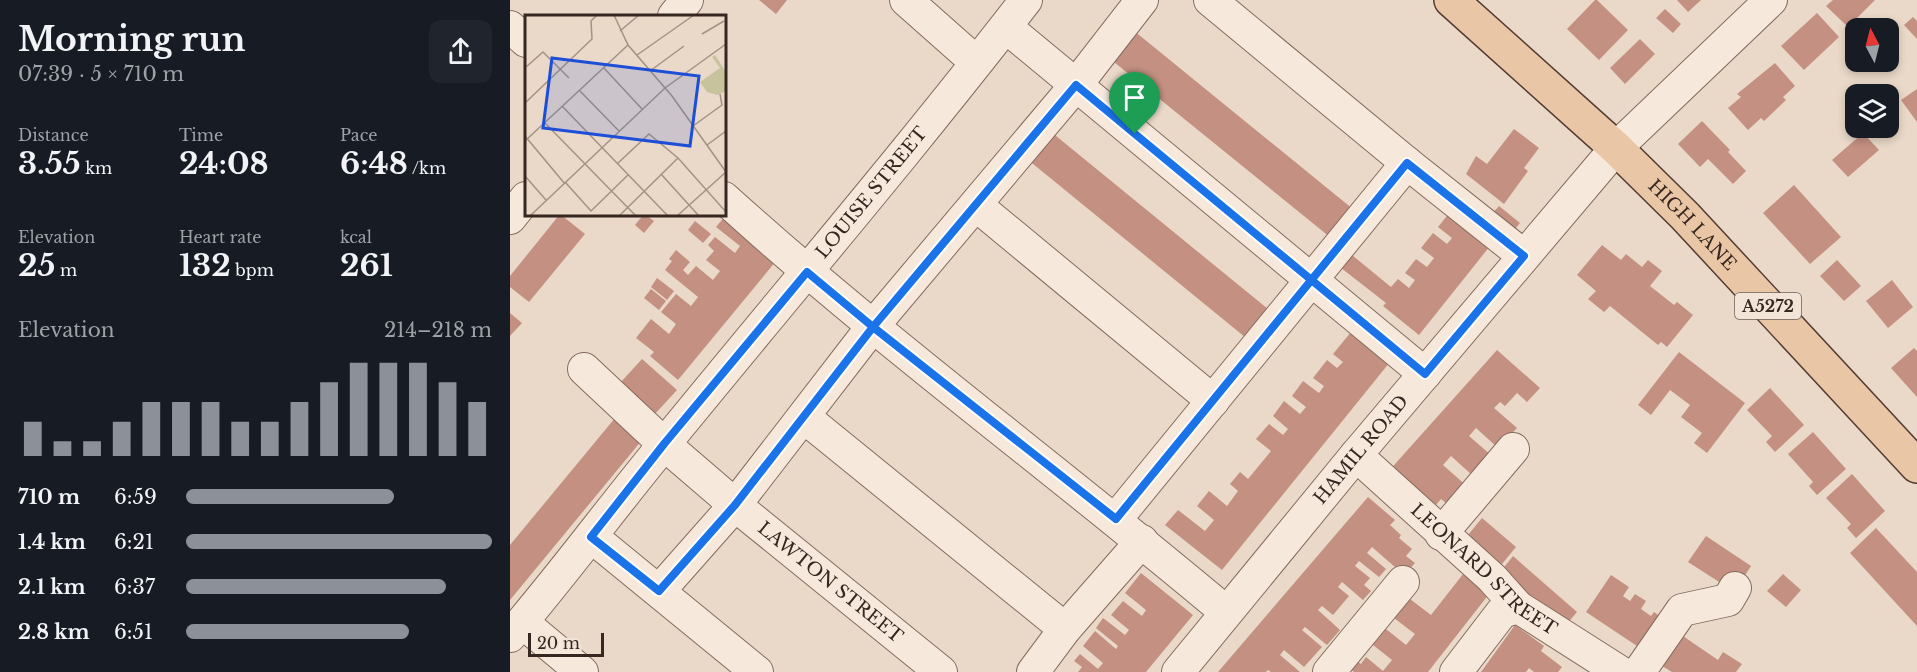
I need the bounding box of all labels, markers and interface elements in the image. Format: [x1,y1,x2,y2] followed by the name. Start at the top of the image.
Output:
[525,15,726,216] inset map
[1845,18,1899,72] north arrow
[1845,18,1899,138] map controls
[18,19,246,60] text: Morning run
[429,20,492,83] button: share
[18,62,184,86] text: 07:39 · 5 × 710 m
[1109,72,1160,134] pin
[1118,81,1151,114] icon: arrive
[1845,84,1899,138] button: layers
[811,122,932,263] street label: LOUISE STREET
[18,125,89,145] text: Distance
[179,125,223,145] text: Time
[340,125,377,145] text: Pace
[18,145,81,182] text: 3.55
[179,145,269,182] text: 24:08
[340,145,408,182] text: 6:48
[81,158,112,178] text: km
[408,158,446,178] text: /km
[1644,175,1741,275] street label: HIGH LANE
[18,227,95,247] text: Elevation
[179,227,261,247] text: Heart rate
[340,227,372,247] text: kcal
[18,247,55,284] text: 25
[179,247,231,284] text: 132
[340,247,393,284] text: 261
[55,260,77,280] text: m
[231,260,274,280] text: bpm
[1735,293,1801,319] road number: A5272
[18,318,115,342] text: Elevation
[384,318,492,342] text: 214–218 m
[1309,391,1413,509] street label: HAMIL ROAD
[18,485,80,509] text: 710 m
[114,485,157,509] text: 6:59
[1406,499,1562,640] street label: LEONARD STREET
[753,517,908,648] street label: LAWTON STREET
[18,530,86,554] text: 1.4 km
[114,530,154,554] text: 6:21
[18,575,86,599] text: 2.1 km
[114,575,155,599] text: 6:37
[18,620,90,644] text: 2.8 km
[114,620,153,644] text: 6:51
[528,630,604,658] scale bar
[537,633,580,653] text: 20 m

